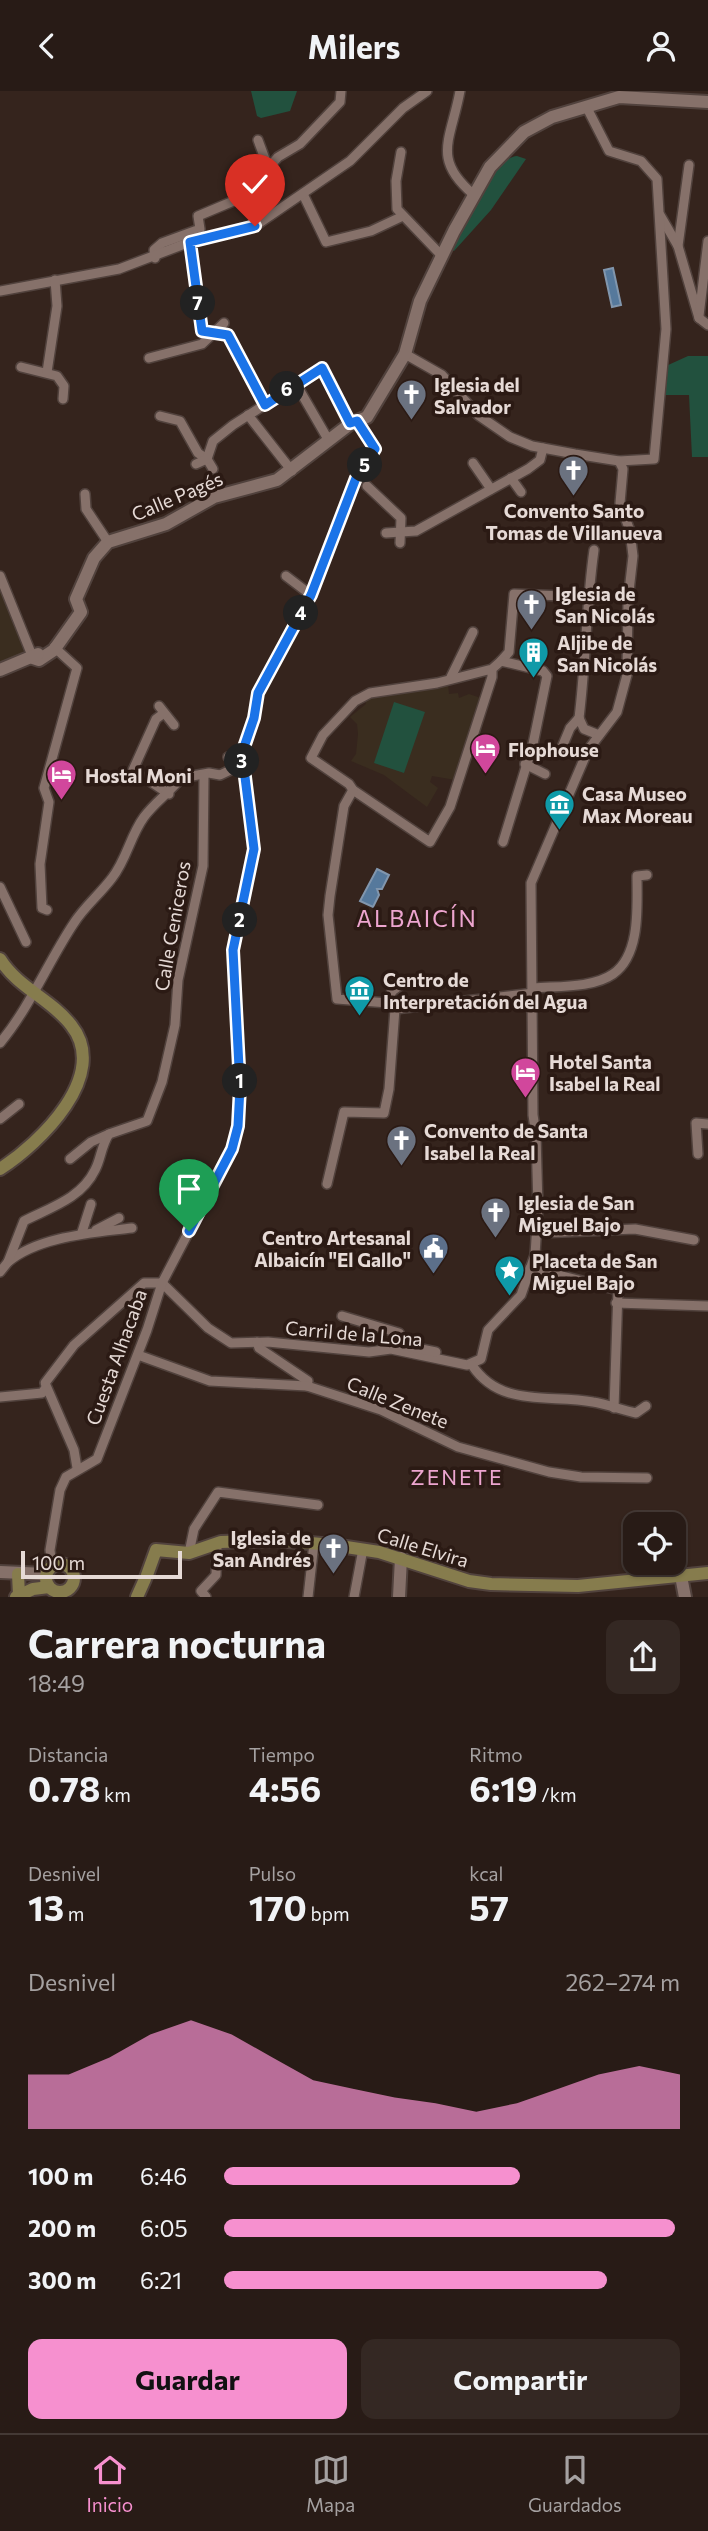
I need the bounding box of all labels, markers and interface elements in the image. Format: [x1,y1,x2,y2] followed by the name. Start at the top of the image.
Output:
[308,26,400,66] text: Milers
[28,27,66,65] icon: back
[642,27,680,65] icon: person
[225,154,285,226] pin
[236,165,274,203] icon: check
[180,285,216,321] pin: 7
[192,291,203,314] text: 7
[270,371,304,407] pin: 6
[434,373,520,418] place label: Iglesia del Salvador
[281,377,292,400] text: 6
[394,378,428,422] church icon: Iglesia del Salvador
[348,447,382,483] pin: 5
[359,453,370,476] text: 5
[557,454,591,498] church icon: Convento Santo Tomas de Villanueva
[128,466,226,526] street label: Calle Pagés
[486,499,662,544] place label: Convento Santo Tomas de Villanueva
[555,582,655,627] place label: Iglesia de San Nicolás
[515,587,549,631] church icon: Iglesia de San Nicolás
[284,595,318,631] pin: 4
[295,601,306,624] text: 4
[557,631,657,676] place label: Aljibe de San Nicolás
[517,636,551,680] building icon: Aljibe de San Nicolás
[468,732,502,776] hotel icon: Flophouse
[508,738,599,761] place label: Flophouse
[224,743,260,779] pin: 3
[236,749,247,772] text: 3
[45,758,79,802] hotel icon: Hostal Moni
[85,764,192,787] place label: Hostal Moni
[582,782,693,827] place label: Casa Museo Max Moreau
[542,787,576,831] museum icon: Casa Museo Max Moreau
[149,859,195,993] street label: Calle Ceniceros
[222,903,258,937] pin: 2
[356,904,478,932] district label: ALBAICÍN
[234,908,245,931] text: 2
[383,968,587,1013] place label: Centro de Interpretación del Agua
[343,973,377,1017] museum icon: Centro de Interpretación del Agua
[549,1050,660,1095] place label: Hotel Santa Isabel la Real
[509,1055,543,1099] hotel icon: Hotel Santa Isabel la Real
[222,1063,258,1098] pin: 1
[235,1069,244,1092] text: 1
[424,1119,588,1164] place label: Convento de Santa Isabel la Real
[384,1124,418,1168] church icon: Convento de Santa Isabel la Real
[159,1159,219,1231] pin
[170,1170,208,1208] icon: arrive
[518,1191,635,1236] place label: Iglesia de San Miguel Bajo
[478,1196,512,1240] church icon: Iglesia de San Miguel Bajo
[254,1226,411,1271] place label: Centro Artesanal Albaicín "El Gallo"
[417,1231,451,1275] public building icon: Centro Artesanal Albaicín "El Gallo"
[532,1249,658,1294] place label: Placeta de San Miguel Bajo
[492,1254,526,1298] place icon: Placeta de San Miguel Bajo
[81,1286,151,1428] street label: Cuesta Alhacaba
[284,1316,424,1350] street label: Carril de la Lona
[344,1371,452,1433] street label: Calle Zenete
[411,1464,503,1489] district label: ZENETE
[623,1512,686,1575] map controls
[623,1512,686,1575] button: locate
[375,1522,471,1572] street label: Calle Elvira
[213,1526,311,1571] place label: Iglesia de San Andrés
[317,1531,351,1575] church icon: Iglesia de San Andrés
[21,1547,182,1579] scale bar
[32,1551,85,1574] text: 100 m
[28,1619,326,1666] text: Carrera nocturna
[606,1620,680,1694] button: share
[28,1669,85,1697] text: 18:49
[28,1743,108,1766] text: Distancia
[249,1743,315,1766] text: Tiempo
[469,1743,523,1766] text: Ritmo
[28,1766,100,1809] text: 0.78
[249,1766,321,1809] text: 4:56
[469,1766,538,1809] text: 6:19
[100,1783,131,1806] text: km
[538,1783,577,1806] text: /km
[28,1862,101,1885] text: Desnivel
[249,1862,296,1885] text: Pulso
[469,1862,503,1885] text: kcal
[28,1885,64,1928] text: 13
[249,1885,307,1928] text: 170
[469,1885,509,1928] text: 57
[64,1902,84,1925] text: m
[307,1902,349,1925] text: bpm
[28,1968,116,1996] text: Desnivel
[565,1968,680,1996] text: 262–274 m
[28,2162,93,2190] text: 100 m
[140,2162,187,2190] text: 6:46
[28,2214,96,2242] text: 200 m
[140,2214,188,2242] text: 6:05
[28,2266,96,2294] text: 300 m
[140,2266,182,2294] text: 6:21
[28,2339,347,2419] button: Guardar
[361,2339,680,2419] button: Compartir
[86,2451,133,2516] tab: Inicio
[306,2451,355,2516] tab: Mapa
[528,2451,622,2516] tab: Guardados

